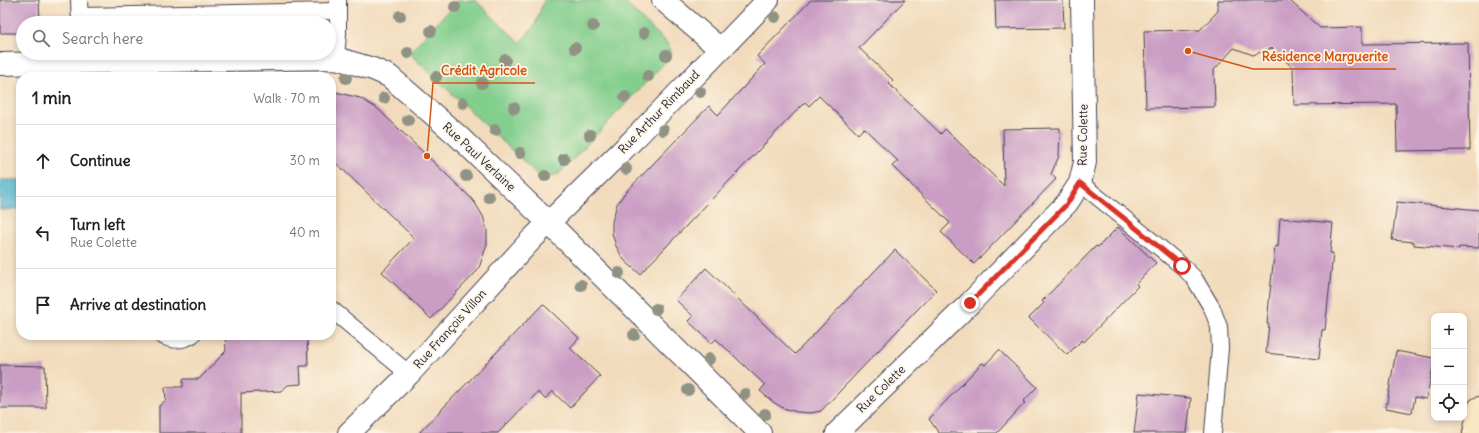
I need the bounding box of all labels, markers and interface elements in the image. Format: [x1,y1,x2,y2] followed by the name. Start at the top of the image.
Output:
[16,16,336,60] search box
[30,27,52,49] icon: search
[62,29,143,48] text: Search here
[1253,44,1396,69] callout: Résidence Marguerite
[1262,48,1388,65] text: Résidence Marguerite
[433,58,535,83] callout: Crédit Agricole
[441,62,527,79] text: Crédit Agricole
[615,67,702,157] street label: Rue Arthur Rimbaud
[32,87,71,109] text: 1 min
[253,90,320,107] text: Walk · 70 m
[1074,104,1091,166] street label: Rue Colette
[440,119,519,194] street label: Rue Paul Verlaine
[32,150,54,172] icon: ahead
[70,151,131,170] text: Continue
[290,152,320,169] text: 30 m
[70,215,125,234] text: Turn left
[32,222,54,244] icon: left
[289,224,320,241] text: 40 m
[70,234,137,251] text: Rue Colette
[1173,257,1191,275] route start
[410,286,489,371] street label: Rue François Villon
[32,294,54,316] icon: arrive
[961,294,979,312] route end
[70,295,206,314] text: Arrive at destination
[1431,313,1467,421] map controls
[1431,313,1467,349] button: +
[1431,349,1467,385] button: −
[853,362,908,416] street label: Rue Colette
[1431,385,1467,421] button: locate

